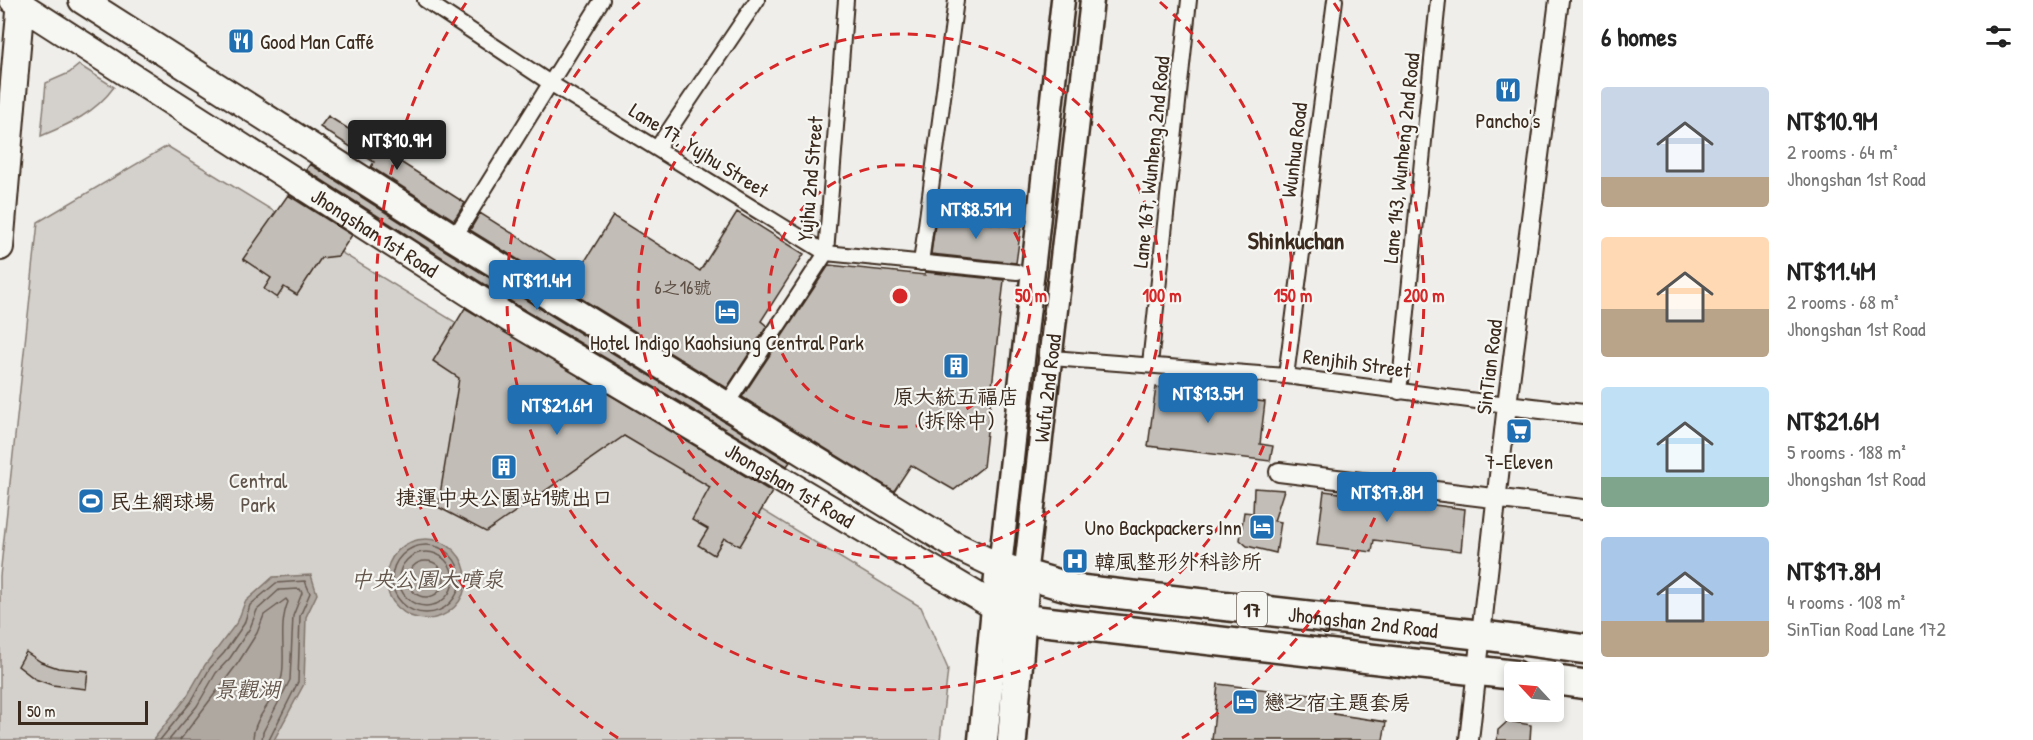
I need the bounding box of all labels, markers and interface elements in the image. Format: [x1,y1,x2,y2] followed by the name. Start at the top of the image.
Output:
[1601,19,1677,54] text: 6 homes
[1982,20,2015,53] icon: filters
[226,26,256,56] restaurant icon: Good Man Caffé
[260,27,374,56] place label: Good Man Caffé
[1376,51,1426,265] street label: Lane 143, Wunheng 2nd Road
[1125,55,1177,269] street label: Lane 167, Wunheng 2nd Road
[1493,75,1523,105] restaurant icon: Pancho's
[624,95,775,205] street label: Lane 17, Yujhu Street
[1274,101,1314,199] street label: Wunhua Road
[1787,103,1878,138] text: NT$10.9M
[1476,106,1540,135] place label: Pancho's
[1649,111,1721,183] icon: home
[790,114,830,243] street label: Yujhu 2nd Street
[335,120,459,171] pin: NT$10.9M
[362,126,432,153] text: NT$10.9M
[1787,138,1898,165] text: 2 rooms · 64 m²
[1787,165,1926,192] text: Jhongshan 1st Road
[306,181,444,284] street label: Jhongshan 1st Road
[914,189,1038,240] pin: NT$8.51M
[941,195,1011,222] text: NT$8.51M
[1248,224,1344,256] district label: Shinkuchan
[1787,253,1876,288] text: NT$11.4M
[475,260,599,311] pin: NT$11.4M
[1649,261,1721,333] icon: home
[503,266,571,293] text: NT$11.4M
[655,275,711,300] house number: 6之16號
[1015,283,1047,308] text: 50 m
[1142,283,1182,308] text: 100 m
[1274,283,1312,308] text: 150 m
[1404,283,1444,308] text: 200 m
[890,286,910,306] centre of rings
[1787,288,1899,315] text: 2 rooms · 68 m²
[712,297,742,327] hotel icon: Hotel Indigo Kaohsiung Central Park
[1787,315,1926,342] text: Jhongshan 1st Road
[1469,318,1509,416] street label: SinTian Road
[590,328,864,357] place label: Hotel Indigo Kaohsiung Central Park
[1026,332,1068,444] street label: Wufu 2nd Road
[1301,341,1413,385] street label: Renjhih Street
[941,351,971,381] building icon: 原大統五福店 (拆除中)
[1146,373,1270,424] pin: NT$13.5M
[1173,379,1244,406] text: NT$13.5M
[893,382,1019,435] place label: 原大統五福店 (拆除中)
[495,385,619,436] pin: NT$21.6M
[522,391,592,418] text: NT$21.6M
[1787,403,1879,438] text: NT$21.6M
[1649,411,1721,483] icon: home
[1504,416,1534,446] supermarket icon: 7-Eleven
[720,435,860,535] street label: Jhongshan 1st Road
[1787,438,1906,465] text: 5 rooms · 188 m²
[1485,447,1553,476] place label: 7-Eleven
[489,452,519,482] building icon: 捷運中央公園站1號出口
[1787,465,1926,492] text: Jhongshan 1st Road
[229,466,288,519] park label: Central Park
[1325,472,1449,523] pin: NT$17.8M
[1351,478,1423,505] text: NT$17.8M
[395,483,613,512] place label: 捷運中央公園站1號出口
[76,486,106,516] sports icon: 民生網球場
[110,487,215,516] place label: 民生網球場
[1247,512,1277,542] hotel icon: Uno Backpackers Inn
[1085,513,1242,542] place label: Uno Backpackers Inn
[1060,546,1090,576] hospital icon: 韓風整形外科診所
[1094,547,1262,576] place label: 韓風整形外科診所
[1787,553,1881,588] text: NT$17.8M
[1649,561,1721,633] icon: home
[350,564,504,594] water label: 中央公園大噴泉
[1787,588,1905,615] text: 4 rooms · 108 m²
[1237,592,1267,626] road number: 17
[1287,599,1439,645] street label: Jhongshan 2nd Road
[1787,615,1946,642] text: SinTian Road Lane 172
[1504,662,1564,722] north arrow
[1504,662,1564,722] map controls
[214,674,282,704] water label: 景觀湖
[1230,687,1260,717] hotel icon: 戀之宿主題套房
[1264,688,1411,717] place label: 戀之宿主題套房
[18,698,148,726] scale bar
[27,700,56,722] text: 50 m

